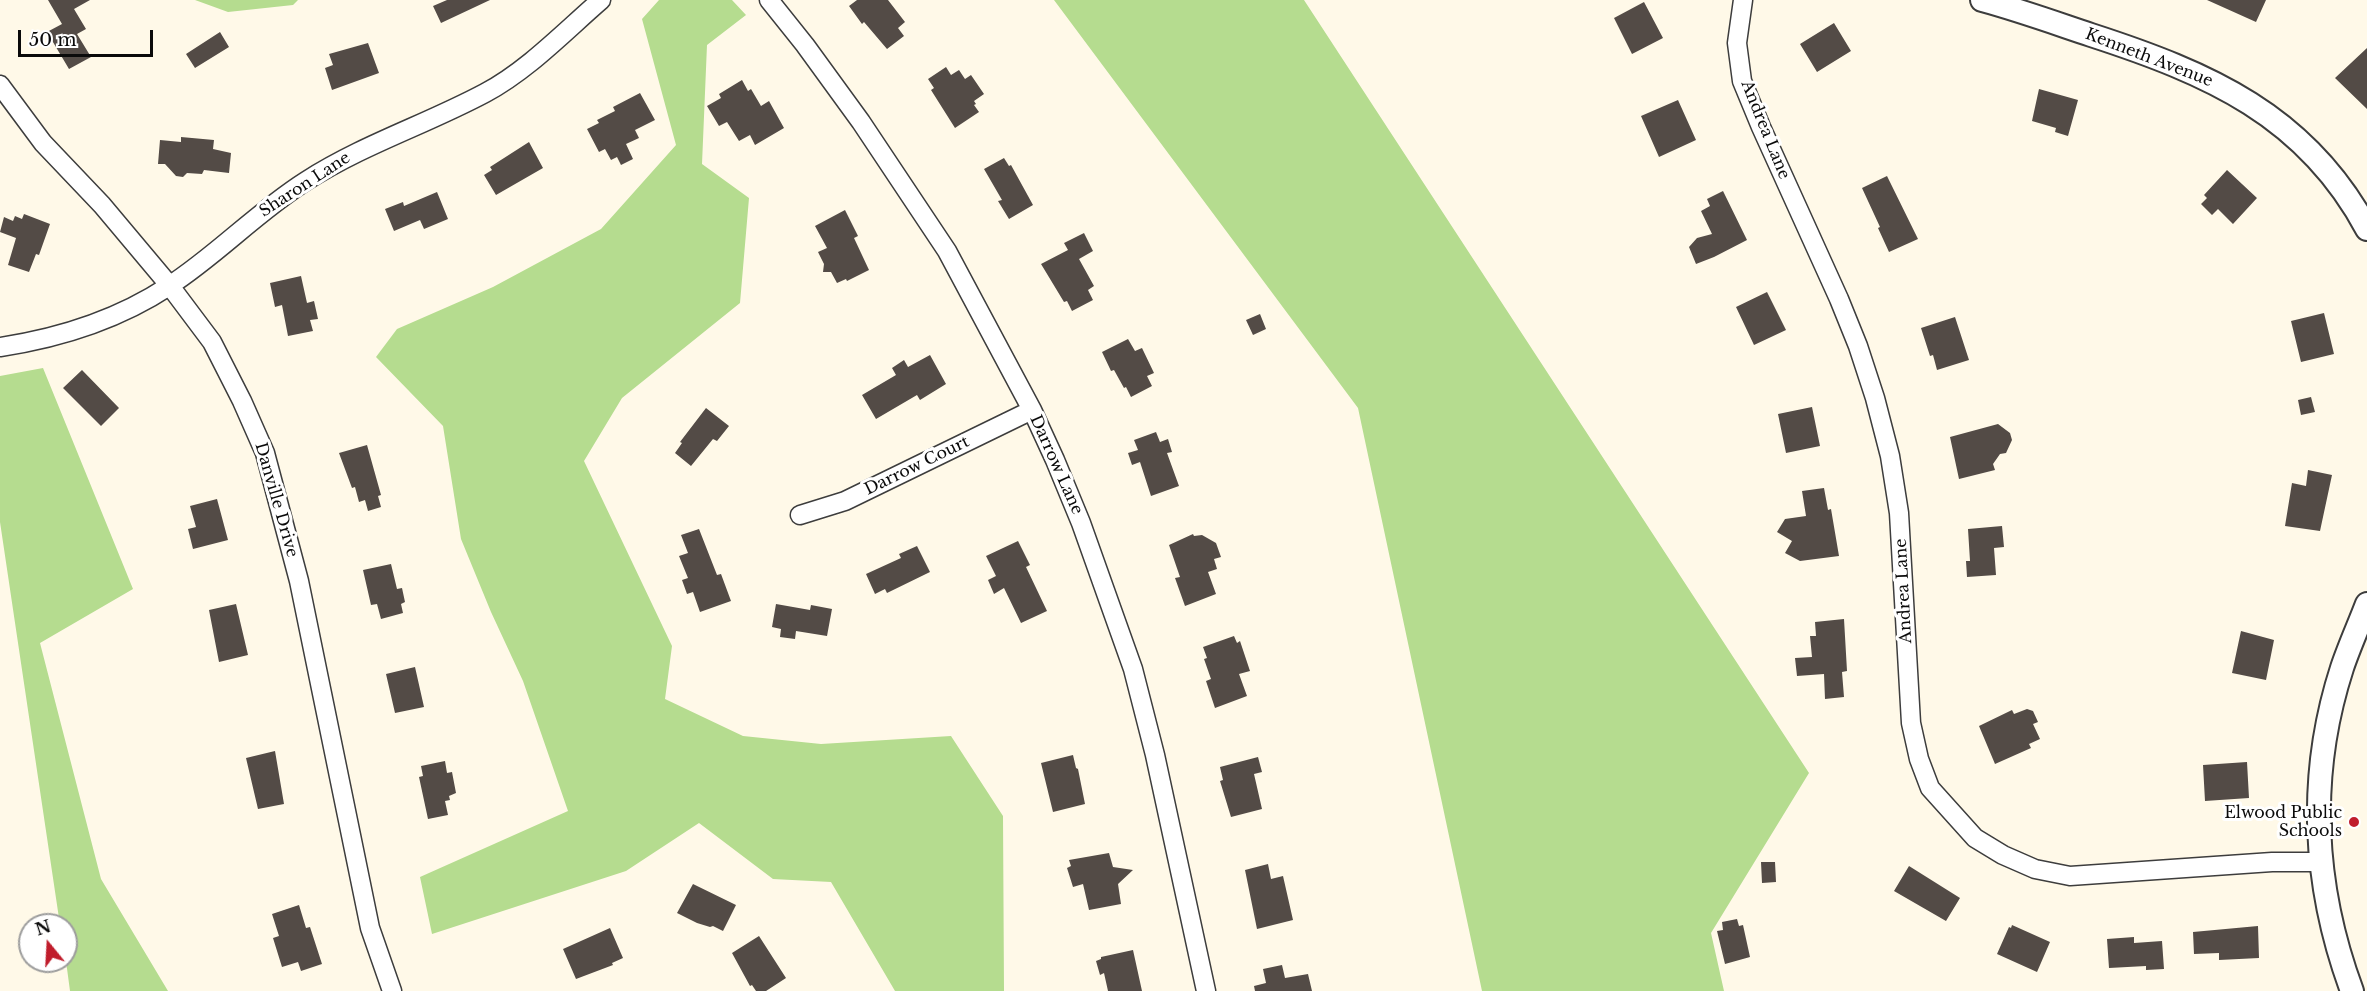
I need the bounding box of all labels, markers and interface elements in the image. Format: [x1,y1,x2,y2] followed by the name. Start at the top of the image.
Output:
[21,18,156,56] scale bar
[2083,25,2215,91] street label: Kenneth Avenue
[29,29,77,51] text: 50 m
[1736,78,1794,182] street label: Andrea Lane
[256,149,354,221] street label: Sharon Lane
[1025,412,1087,518] street label: Darrow Lane
[862,432,972,500] street label: Darrow Court
[250,440,302,560] street label: Danville Drive
[1892,538,1916,644] street label: Andrea Lane
[2224,803,2342,841] place label: Elwood Public Schools
[2347,815,2361,829] marker: Elwood Public Schools
[18,913,78,973] north arrow
[33,916,53,940] text: N

